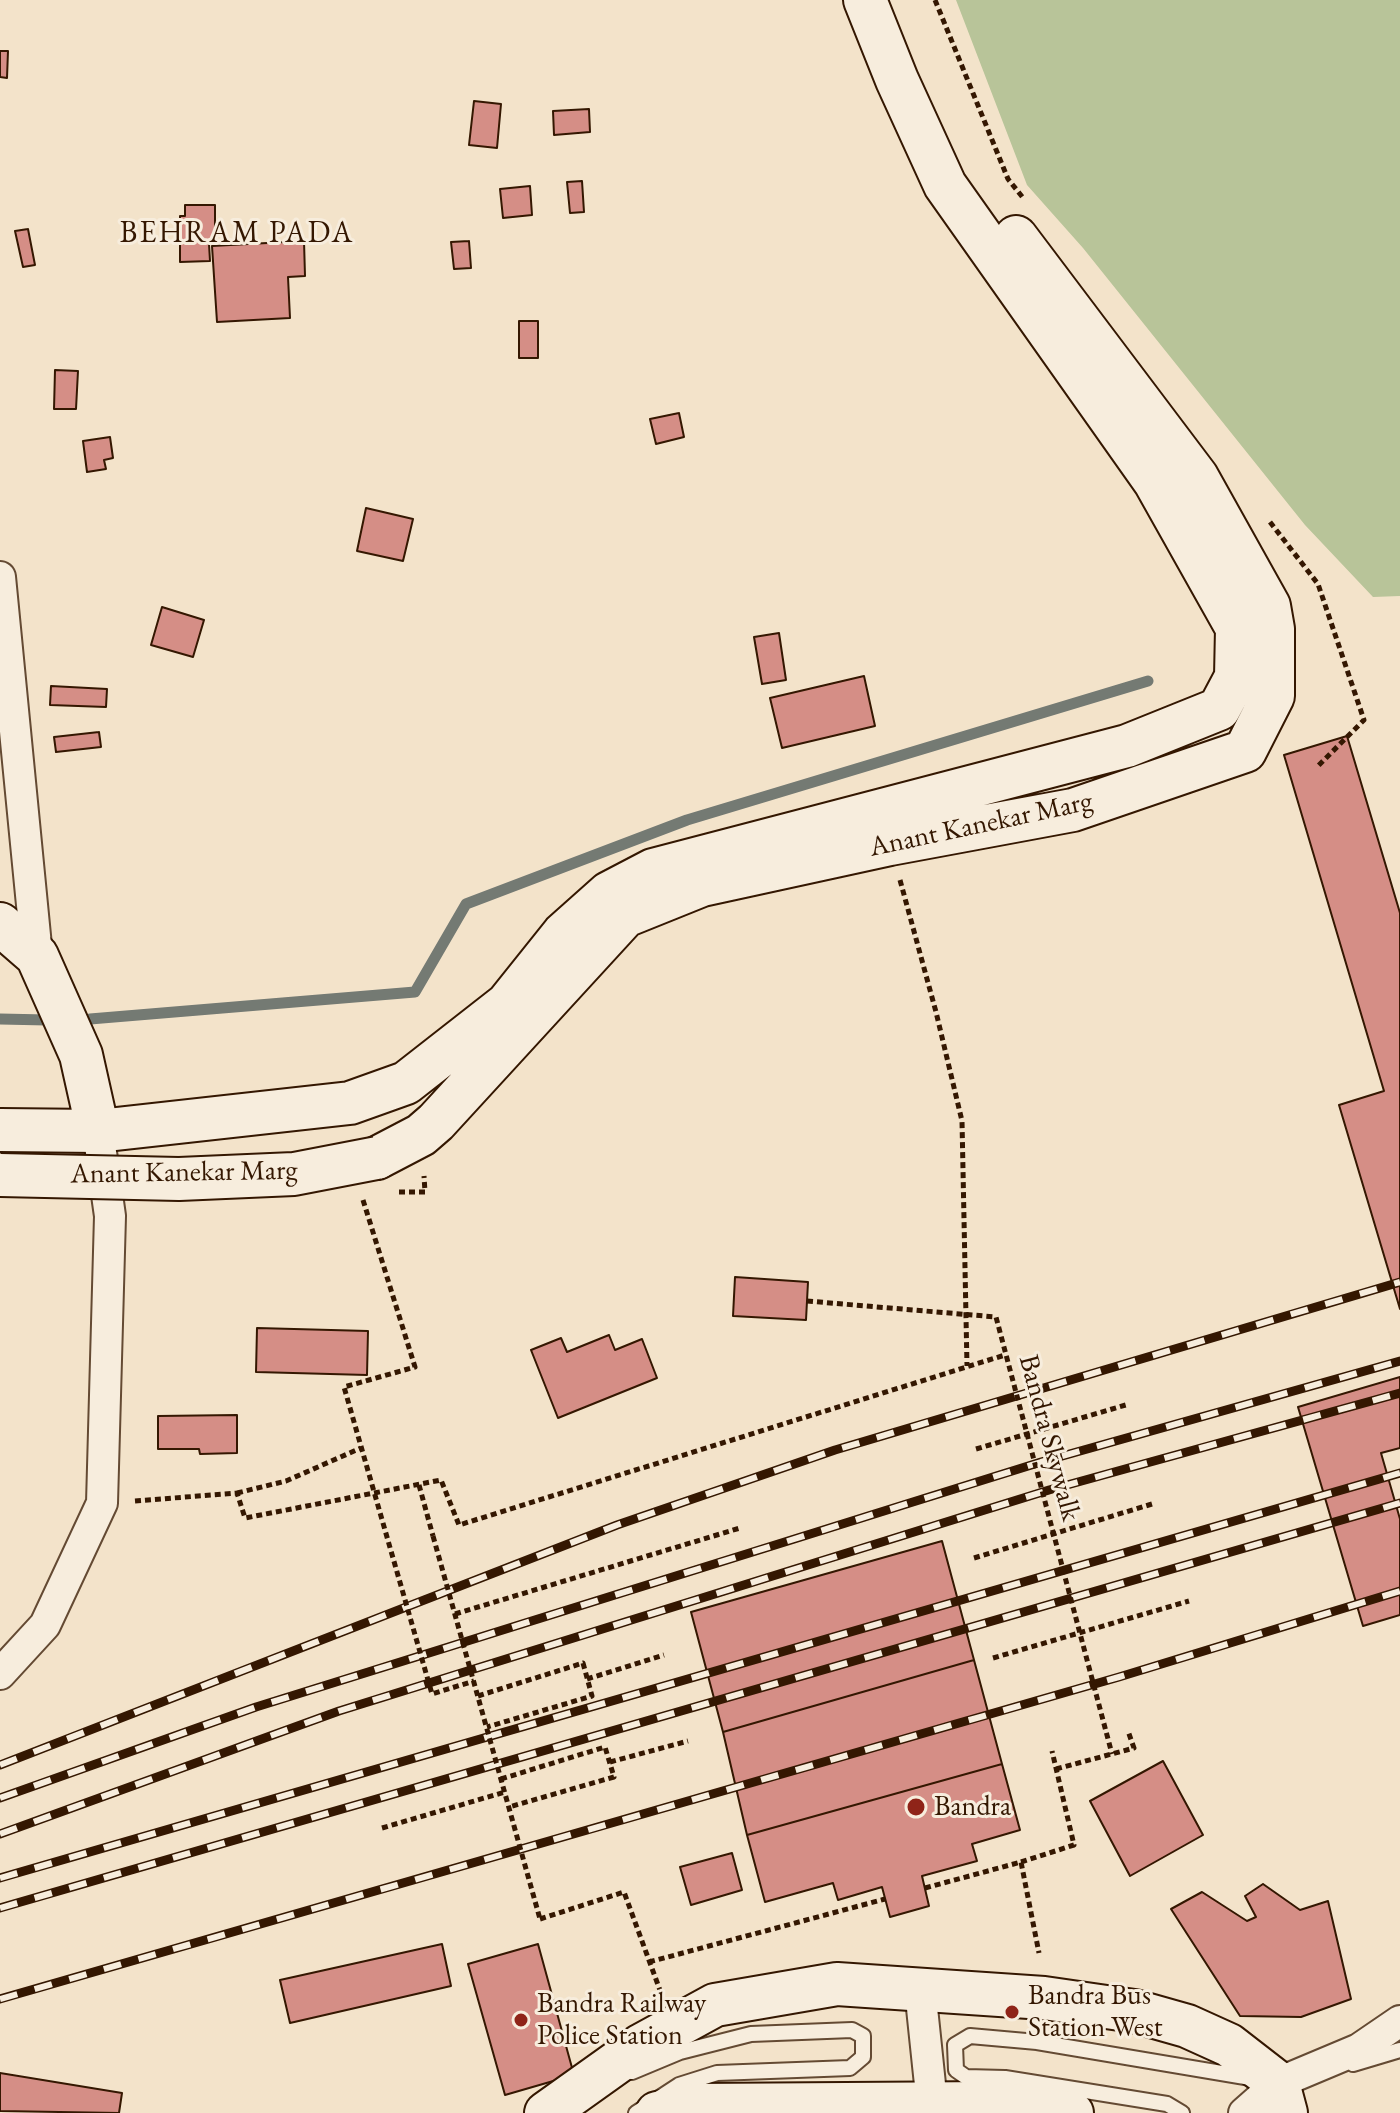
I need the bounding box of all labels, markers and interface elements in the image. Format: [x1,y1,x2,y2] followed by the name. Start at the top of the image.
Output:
[120,216,354,252] district label: BEHRAM PADA
[866,785,1096,865] street label: Anant Kanekar Marg
[70,1154,298,1192] street label: Anant Kanekar Marg
[1011,1351,1087,1525] street label: Bandra Skywalk
[934,1790,1011,1824] place label: Bandra
[905,1796,927,1818] marker: Bandra
[1028,1979,1162,2045] place label: Bandra Bus Station West
[537,1987,706,2053] place label: Bandra Railway Police Station
[1003,2003,1021,2021] marker: Bandra Bus Station West
[512,2011,530,2029] marker: Bandra Railway Police Station

